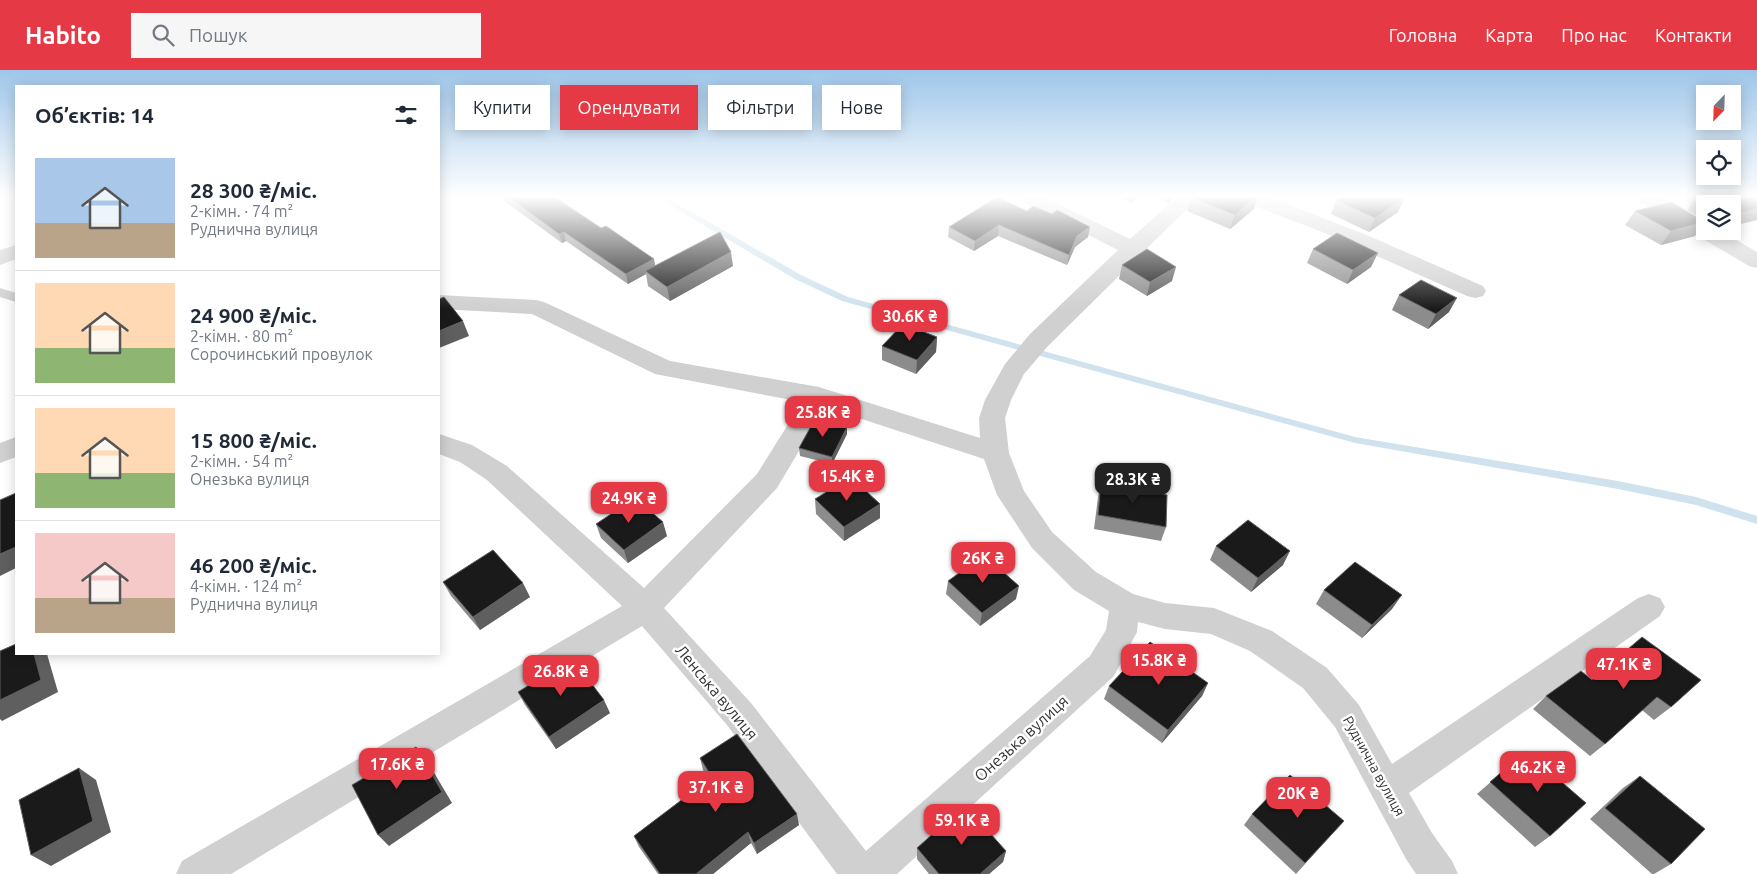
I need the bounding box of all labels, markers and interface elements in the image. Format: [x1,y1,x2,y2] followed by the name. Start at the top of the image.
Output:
[131,13,481,58] search box
[149,21,177,49] icon: search
[25,22,101,49] text: Habito
[189,24,247,46] text: Пошук
[1389,25,1457,45] text: Головна
[1485,25,1533,45] text: Карта
[1561,25,1627,45] text: Про нас
[1655,25,1732,45] text: Контакти
[455,85,550,130] chip: Купити
[560,85,698,130] chip: Орендувати
[708,85,812,130] chip: Фільтри
[822,85,901,130] chip: Нове
[1696,85,1741,130] north arrow
[1696,85,1741,240] map controls
[392,101,420,129] icon: filters
[35,103,154,127] text: Об’єктів: 14
[1696,140,1741,185] button: locate
[75,178,135,238] icon: home
[190,178,317,202] text: 28 300 ₴/міс.
[1696,195,1741,240] button: layers
[190,202,293,220] text: 2-кімн. · 74 m²
[190,220,318,238] text: Руднична вулиця
[864,300,956,342] pin: 30.6K ₴
[75,303,135,363] icon: home
[190,303,317,327] text: 24 900 ₴/міс.
[883,307,937,325] text: 30.6K ₴
[190,327,293,345] text: 2-кімн. · 80 m²
[190,345,373,363] text: Сорочинський провулок
[777,396,869,438] pin: 25.8K ₴
[796,403,850,421] text: 25.8K ₴
[75,428,135,488] icon: home
[190,428,317,452] text: 15 800 ₴/міс.
[190,452,293,470] text: 2-кімн. · 54 m²
[801,460,893,502] pin: 15.4K ₴
[1087,462,1179,505] pin: 28.3K ₴
[820,467,874,485] text: 15.4K ₴
[190,470,310,488] text: Онезька вулиця
[1106,470,1160,488] text: 28.3K ₴
[583,482,675,524] pin: 24.9K ₴
[602,489,656,507] text: 24.9K ₴
[948,542,1018,584] pin: 26K ₴
[962,549,1004,567] text: 26K ₴
[75,553,135,613] icon: home
[190,553,317,577] text: 46 200 ₴/міс.
[190,577,302,595] text: 4-кімн. · 124 m²
[190,595,318,613] text: Руднична вулиця
[672,641,762,743] street label: Ленська вулиця
[1113,644,1205,686] pin: 15.8K ₴
[1578,648,1670,690] pin: 47.1K ₴
[1132,651,1186,669] text: 15.8K ₴
[515,654,607,697] pin: 26.8K ₴
[1597,655,1651,673] text: 47.1K ₴
[534,662,588,680] text: 26.8K ₴
[971,691,1071,785] street label: Онезька вулиця
[1340,713,1408,819] street label: Руднична вулиця
[351,748,443,790] pin: 17.6K ₴
[1492,750,1584,793] pin: 46.2K ₴
[370,755,424,773] text: 17.6K ₴
[1511,758,1565,776] text: 46.2K ₴
[670,770,762,813] pin: 37.1K ₴
[1263,776,1333,819] pin: 20K ₴
[689,778,743,796] text: 37.1K ₴
[1277,784,1319,802] text: 20K ₴
[916,804,1008,846] pin: 59.1K ₴
[935,811,989,829] text: 59.1K ₴

